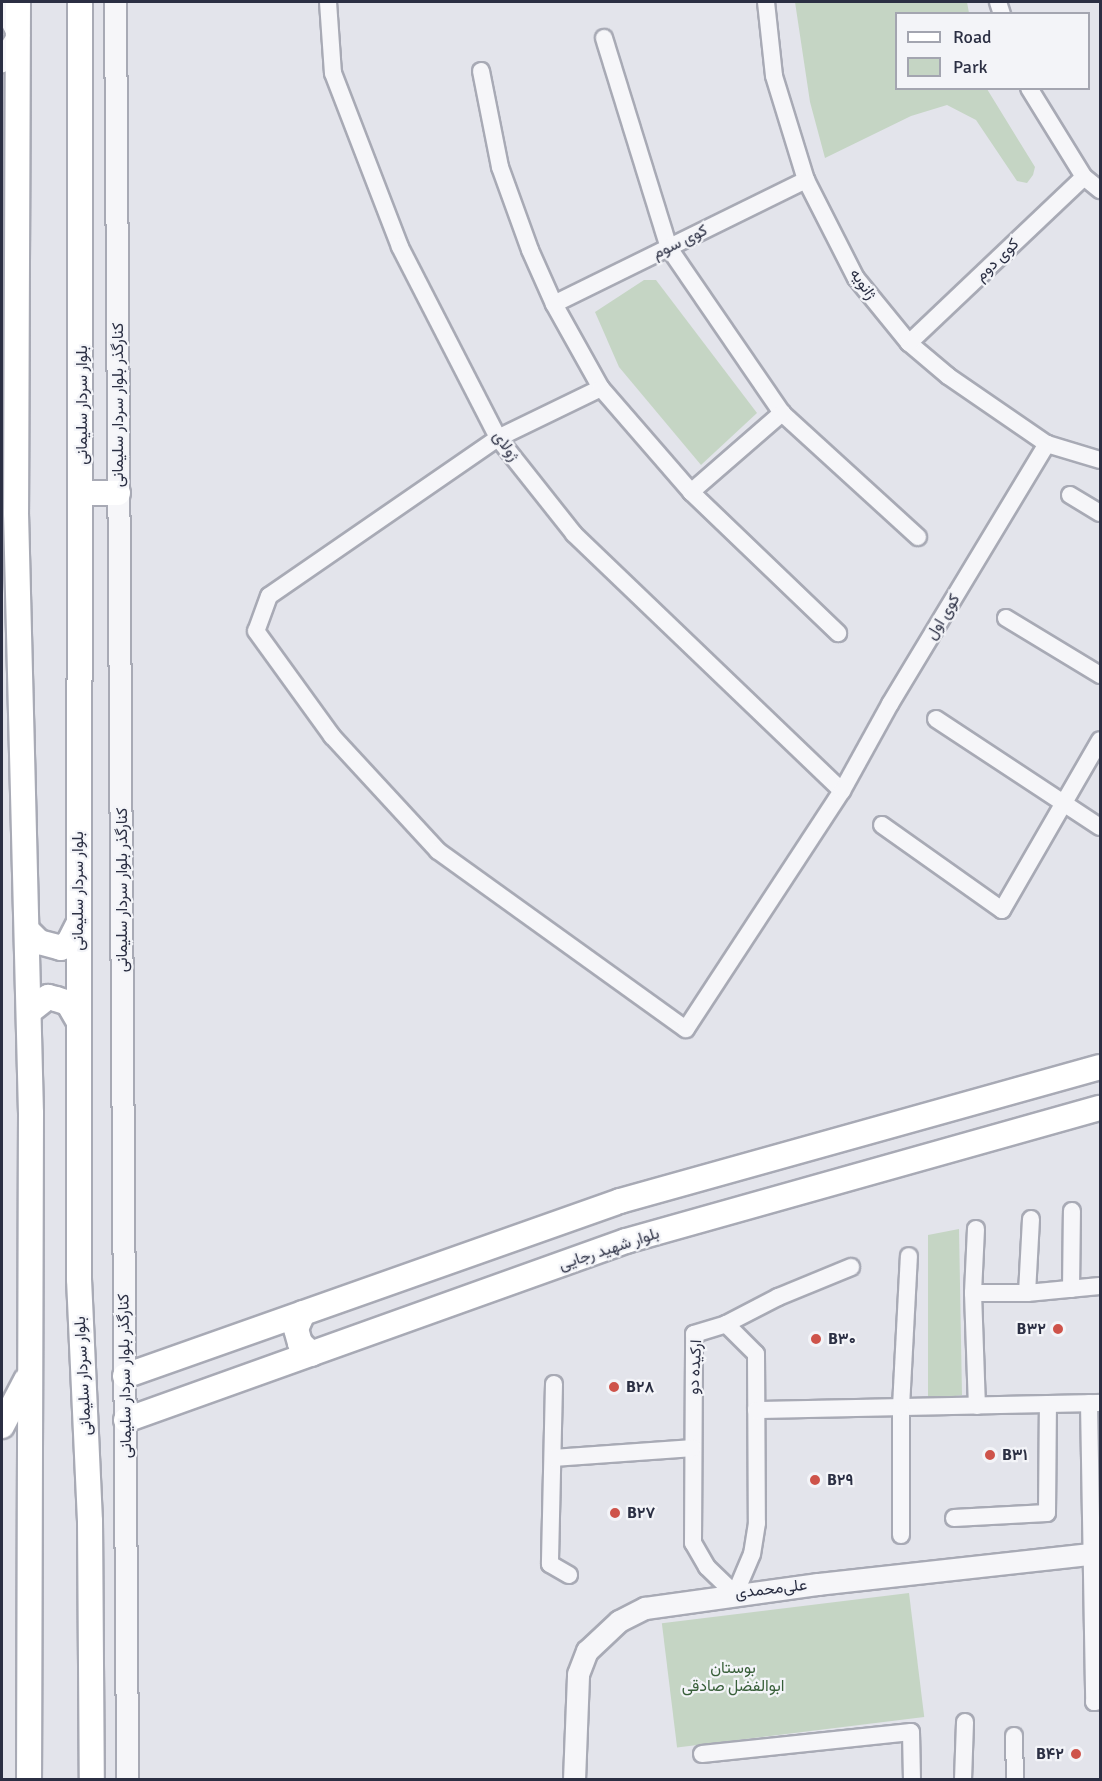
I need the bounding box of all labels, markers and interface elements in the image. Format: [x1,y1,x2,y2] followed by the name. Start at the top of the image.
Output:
[895,12,1090,90] legend
[953,26,992,48] text: Road
[953,56,988,78] text: Park
[650,221,710,263] street label: کوی سوم
[971,235,1023,285] street label: کوی دوم
[846,265,880,303] street label: ژانویه
[108,323,128,487] street label: کنارگذر بلوار سردار سلیمانی
[72,345,92,465] street label: بلوار سردار سلیمانی
[489,427,523,465] street label: ژولای
[922,591,964,643] street label: کوی اول
[112,808,132,972] street label: کنارگذر بلوار سردار سلیمانی
[68,831,88,951] street label: بلوار سردار سلیمانی
[556,1224,662,1274] street label: بلوار شهید رجایی
[114,1294,136,1458] street label: کنارگذر بلوار سردار سلیمانی
[70,1316,96,1436] street label: بلوار سردار سلیمانی
[1017,1319,1046,1339] place label: B۳۲
[1051,1322,1065,1336] marker: B۳۲
[828,1329,856,1349] place label: B۳۰
[809,1332,823,1346] marker: B۳۰
[684,1339,706,1395] street label: ارکیده دو
[626,1377,654,1397] place label: B۲۸
[607,1380,621,1394] marker: B۲۸
[1002,1445,1028,1465] place label: B۳۱
[983,1448,997,1462] marker: B۳۱
[827,1470,854,1490] place label: B۲۹
[808,1473,822,1487] marker: B۲۹
[627,1503,655,1523] place label: B۲۷
[608,1506,622,1520] marker: B۲۷
[734,1575,808,1603] street label: علی‌محمدی
[682,1658,784,1696] park label: بوستان ابوالفضل صادقی
[1036,1744,1064,1764] place label: B۴۲
[1069,1747,1083,1761] marker: B۴۲

